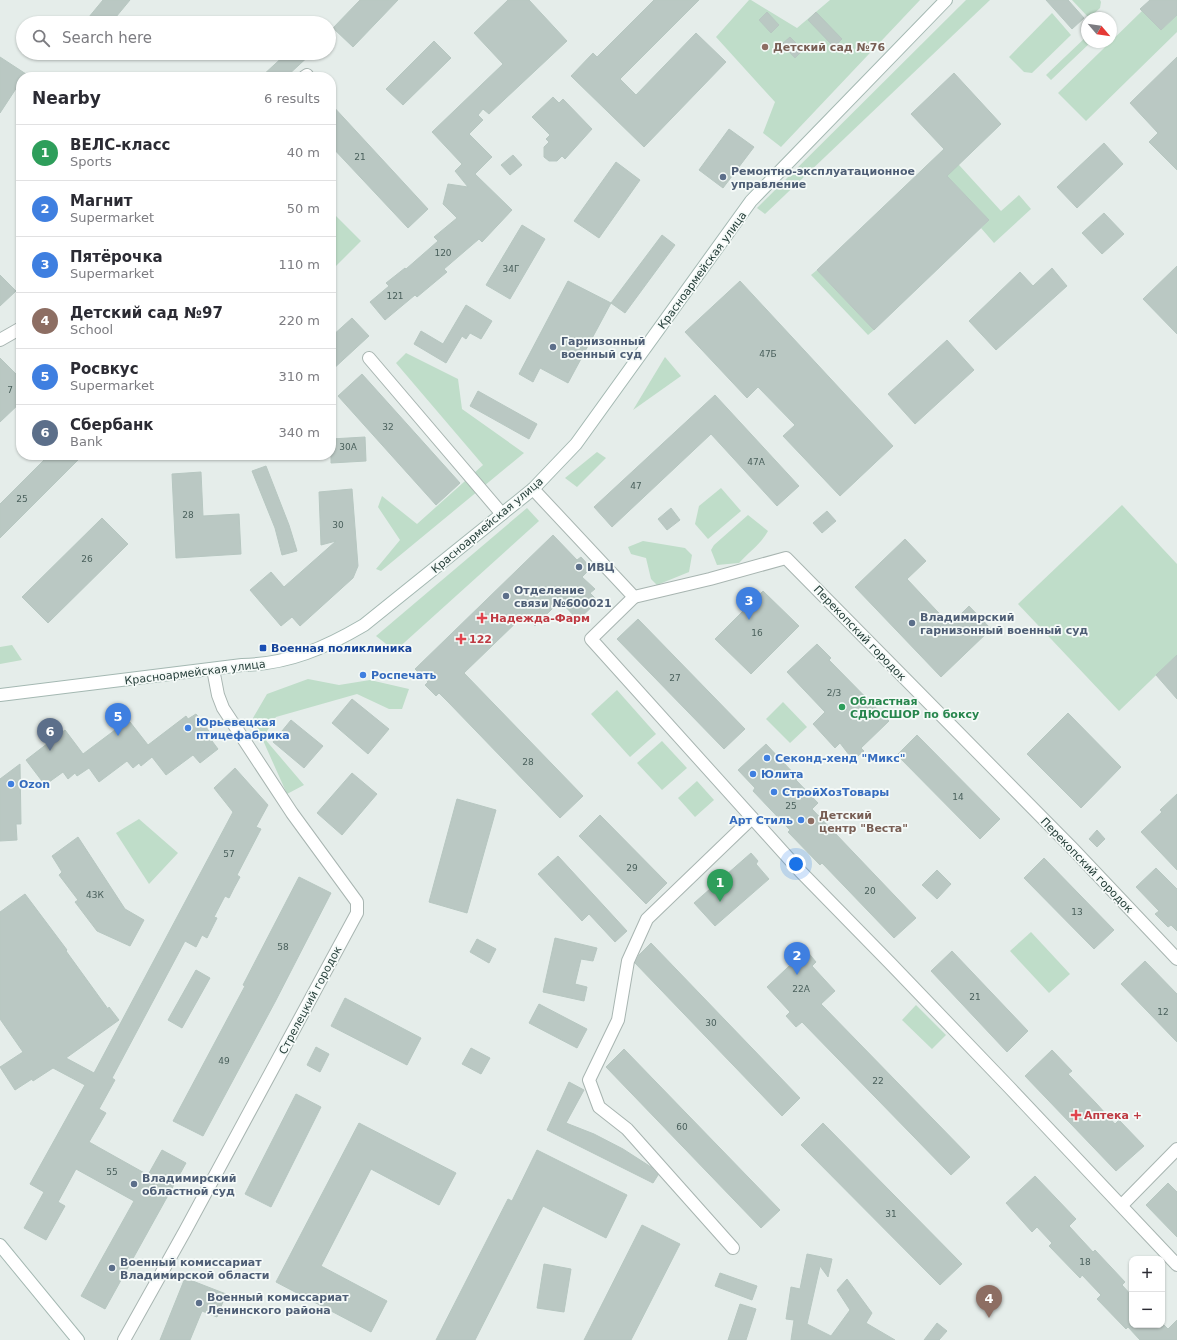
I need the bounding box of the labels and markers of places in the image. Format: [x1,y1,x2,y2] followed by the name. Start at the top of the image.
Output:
[773,41,885,54] place label: Детский сад №76
[760,42,770,52] marker: Детский сад №76
[731,165,915,191] place label: Ремонтно-эксплуатационное управление
[718,172,728,182] marker: Ремонтно-эксплуатационное управление
[561,335,645,361] place label: Гарнизонный военный суд
[548,342,558,352] marker: Гарнизонный военный суд
[587,561,615,574] place label: ИВЦ
[574,562,584,572] marker: ИВЦ
[514,584,612,610] place label: Отделение связи №600021
[736,587,762,620] pin: 3
[501,591,511,601] marker: Отделение связи №600021
[920,611,1088,637] place label: Владимирский гарнизонный военный суд
[490,612,590,625] place label: Надежда-Фарм
[477,613,487,623] marker: Надежда-Фарм
[907,618,917,628] marker: Владимирский гарнизонный военный суд
[469,633,492,646] place label: 122
[456,634,466,644] marker: 122
[271,642,412,655] place label: Военная поликлиника
[258,643,268,653] marker: Военная поликлиника
[371,669,437,682] place label: Роспечать
[358,670,368,680] marker: Роспечать
[850,695,979,721] place label: Областная СДЮСШОР по боксу
[837,702,847,712] marker: Областная СДЮСШОР по боксу
[105,703,131,736] pin: 5
[196,716,290,742] place label: Юрьевецкая птицефабрика
[37,718,63,751] pin: 6
[183,723,193,733] marker: Юрьевецкая птицефабрика
[775,752,906,765] place label: Секонд-хенд "Микс"
[762,753,772,763] marker: Секонд-хенд "Микс"
[761,768,803,781] place label: Юлита
[748,769,758,779] marker: Юлита
[19,778,50,791] place label: Ozon
[6,779,16,789] marker: Ozon
[782,786,889,799] place label: СтройХозТовары
[769,787,779,797] marker: СтройХозТовары
[819,809,908,835] place label: Детский центр "Веста"
[729,814,793,827] place label: Арт Стиль
[796,815,806,825] marker: Арт Стиль
[806,816,816,826] marker: Детский центр "Веста"
[707,869,733,902] pin: 1
[784,942,810,975] pin: 2
[1084,1109,1142,1122] place label: Аптека +
[1071,1110,1081,1120] marker: Аптека +
[142,1172,236,1198] place label: Владимирский областной суд
[129,1179,139,1189] marker: Владимирский областной суд
[120,1256,269,1282] place label: Военный комиссариат Владимирской области
[107,1263,117,1273] marker: Военный комиссариат Владимирской области
[976,1285,1002,1318] pin: 4
[207,1291,349,1317] place label: Военный комиссариат Ленинского района
[194,1298,204,1308] marker: Военный комиссариат Ленинского района

